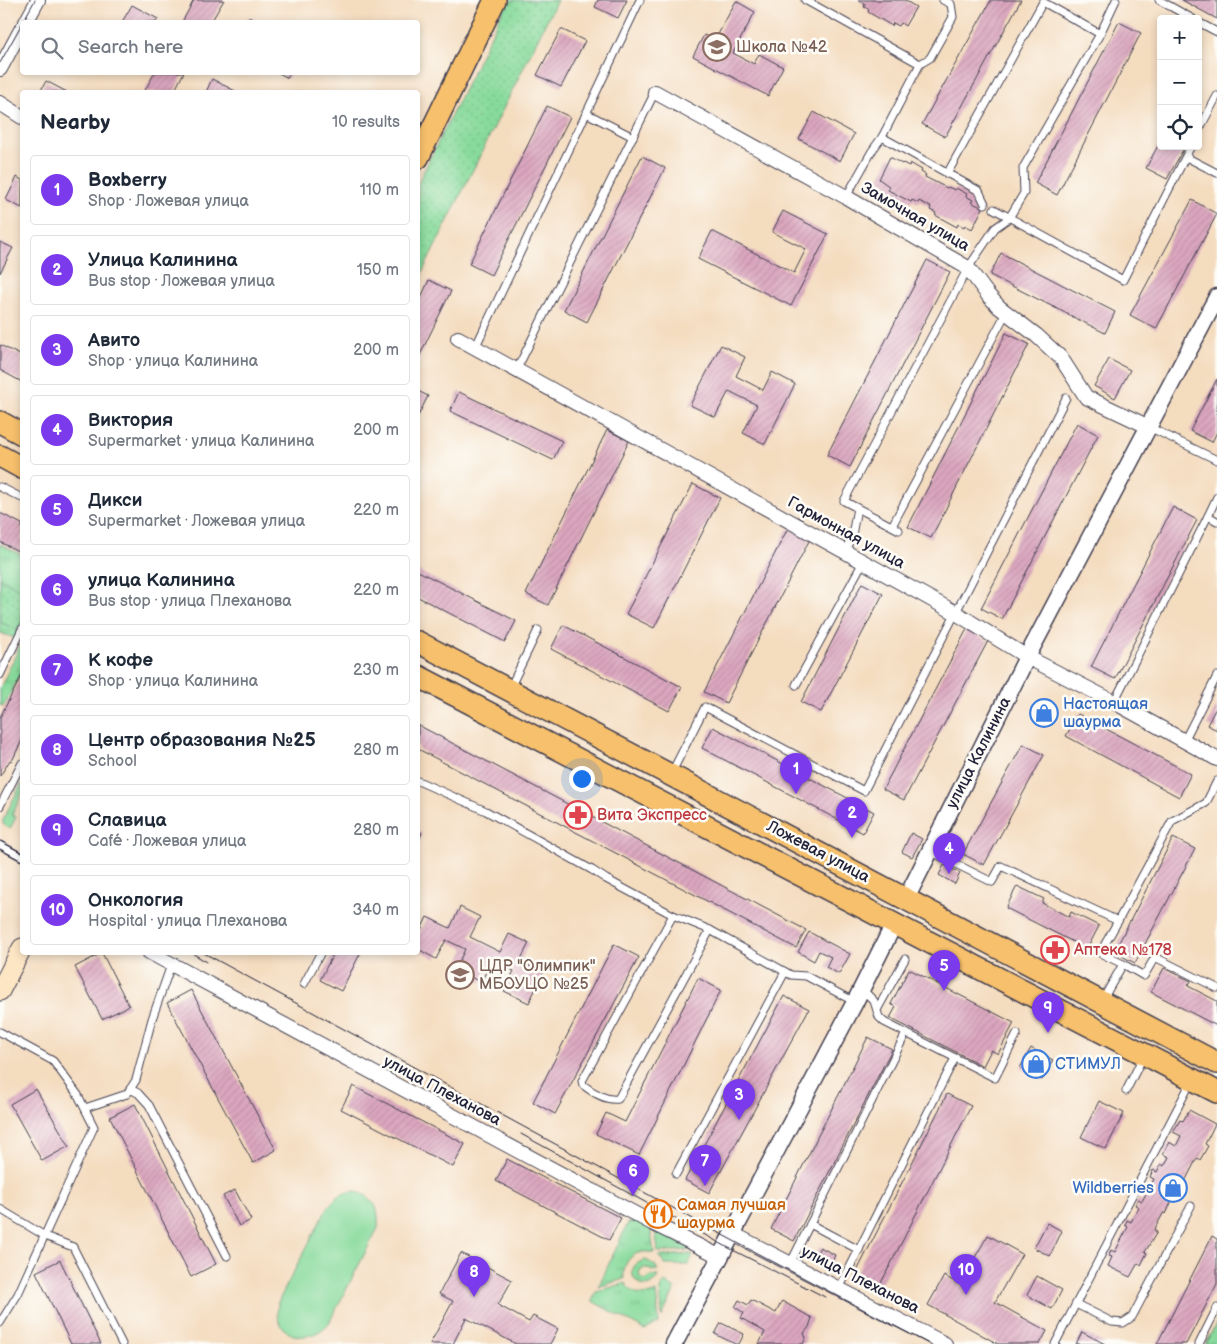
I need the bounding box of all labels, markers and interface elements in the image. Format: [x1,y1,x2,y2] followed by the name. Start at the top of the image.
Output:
[1157,15,1202,150] map controls
[1157,15,1202,60] button: +
[20,20,420,75] search box
[702,32,732,62] school or university icon: Школа №42
[38,34,66,62] icon: search
[78,36,183,59] text: Search here
[736,38,828,57] place label: Школа №42
[1157,60,1202,105] button: −
[1157,105,1202,150] button: locate
[40,110,110,135] text: Nearby
[332,113,400,132] text: 10 results
[88,169,167,192] text: Boxberry
[857,178,973,256] street label: Замочная улица
[54,181,60,200] text: 1
[360,181,399,200] text: 110 m
[88,192,249,211] text: Shop · Ложевая улица
[88,249,238,272] text: Улица Калинина
[52,261,62,280] text: 2
[357,261,399,280] text: 150 m
[88,272,275,291] text: Bus stop · Ложевая улица
[88,329,140,352] text: Авито
[52,341,62,360] text: 3
[353,341,399,360] text: 200 m
[88,352,258,371] text: Shop · улица Калинина
[88,409,173,432] text: Виктория
[52,421,62,440] text: 4
[353,421,399,440] text: 200 m
[88,432,314,451] text: Supermarket · улица Калинина
[88,489,142,512] text: Дикси
[784,493,908,573] street label: Гармонная улица
[52,501,62,520] text: 5
[353,501,399,520] text: 220 m
[88,512,305,531] text: Supermarket · Ложевая улица
[88,569,235,592] text: улица Калинина
[52,581,62,600] text: 6
[353,581,399,600] text: 220 m
[88,592,292,611] text: Bus stop · улица Плеханова
[88,649,153,672] text: К кофе
[53,661,61,680] text: 7
[353,661,399,680] text: 230 m
[88,672,258,691] text: Shop · улица Калинина
[943,693,1016,812] street label: улица Калинина
[1063,695,1148,732] place label: Настоящая шаурма
[1029,698,1059,728] shop icon: Настоящая шаурма
[88,729,316,752] text: Центр образования №25
[52,741,62,760] text: 8
[353,741,399,760] text: 280 m
[88,752,137,771] text: School
[780,753,812,794] pin: 1
[569,766,595,792] your location
[836,797,868,838] pin: 2
[563,800,593,830] pharmacy icon: Вита Экспресс
[597,806,707,825] place label: Вита Экспресс
[88,809,166,832] text: Славица
[762,816,873,887] street label: Ложевая улица
[52,821,62,840] text: 9
[353,821,399,840] text: 280 m
[88,832,246,851] text: Café · Ложевая улица
[933,833,965,874] pin: 4
[88,889,183,912] text: Онкология
[49,901,65,920] text: 10
[352,901,399,920] text: 340 m
[88,912,288,931] text: Hospital · улица Плеханова
[1040,935,1070,965] pharmacy icon: Аптека №178
[1073,941,1172,960] place label: Аптека №178
[928,950,960,991] pin: 5
[479,957,596,994] place label: ЦДР "Олимпик" МБОУЦО №25
[445,960,475,990] school or university icon: ЦДР "Олимпик" МБОУЦО №25
[1032,992,1064,1033] pin: 9
[1021,1049,1051,1079] shop icon: СТИМУЛ
[380,1052,504,1130] street label: улица Плеханова
[1055,1055,1121,1074] place label: СТИМУЛ
[723,1079,755,1120] pin: 3
[689,1145,721,1186] pin: 7
[617,1155,649,1196] pin: 6
[1158,1173,1188,1203] shop icon: Wildberries
[1073,1179,1154,1198] place label: Wildberries
[677,1196,786,1233] place label: Самая лучшая шаурма
[643,1199,673,1229] restaurant icon: Самая лучшая шаурма
[798,1242,923,1318] street label: улица Плеханова
[950,1254,982,1295] pin: 10
[458,1256,490,1297] pin: 8

